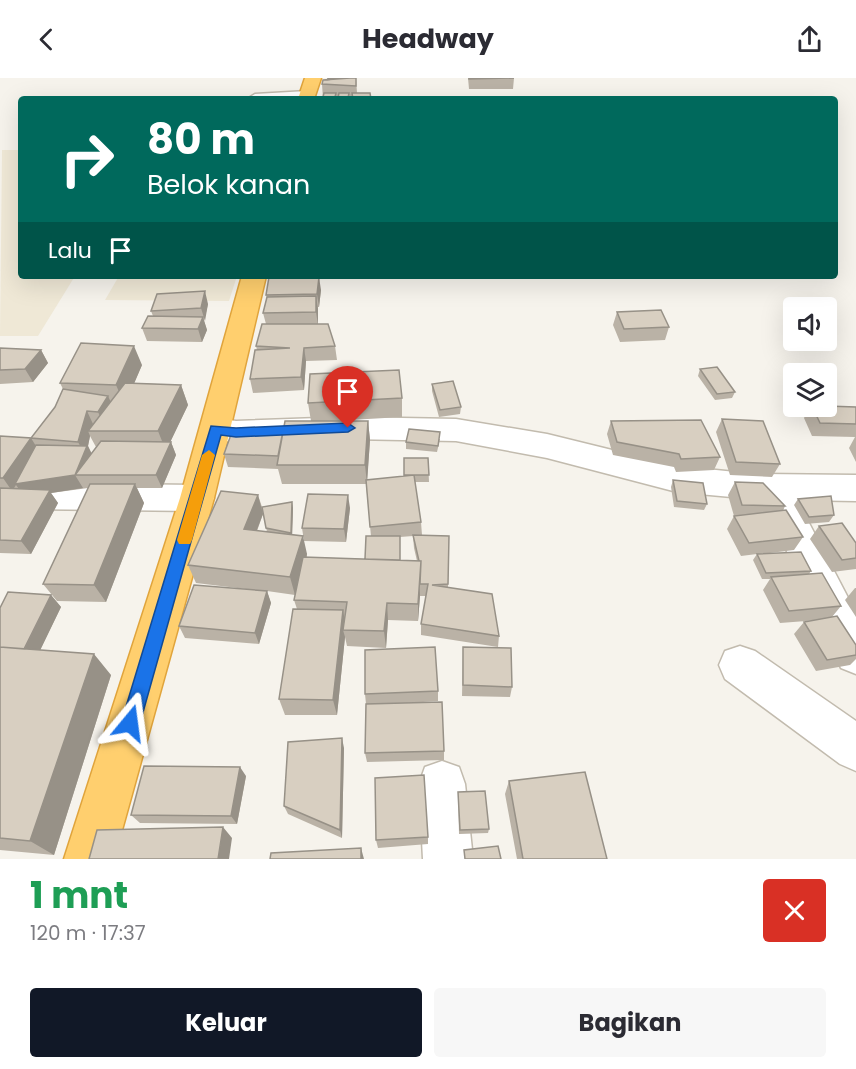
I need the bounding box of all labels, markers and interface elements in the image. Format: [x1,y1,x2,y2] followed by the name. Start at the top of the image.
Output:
[362,20,494,57] text: Headway
[30,23,63,56] icon: back
[793,23,826,56] icon: share
[147,110,255,169] text: 80 m
[48,120,126,198] icon: right
[147,166,310,203] text: Belok kanan
[104,234,137,267] icon: arrive
[48,235,92,266] text: Lalu
[783,297,837,417] map controls
[783,297,837,351] button: sound
[783,363,837,417] button: layers
[322,366,373,428] pin
[331,375,364,408] icon: arrive
[98,691,162,755] position arrow
[30,870,128,921] text: 1 mnt
[763,879,826,942] button: close
[30,919,146,947] text: 120 m · 17:37
[30,988,422,1057] button: Keluar
[434,988,826,1057] button: Bagikan

